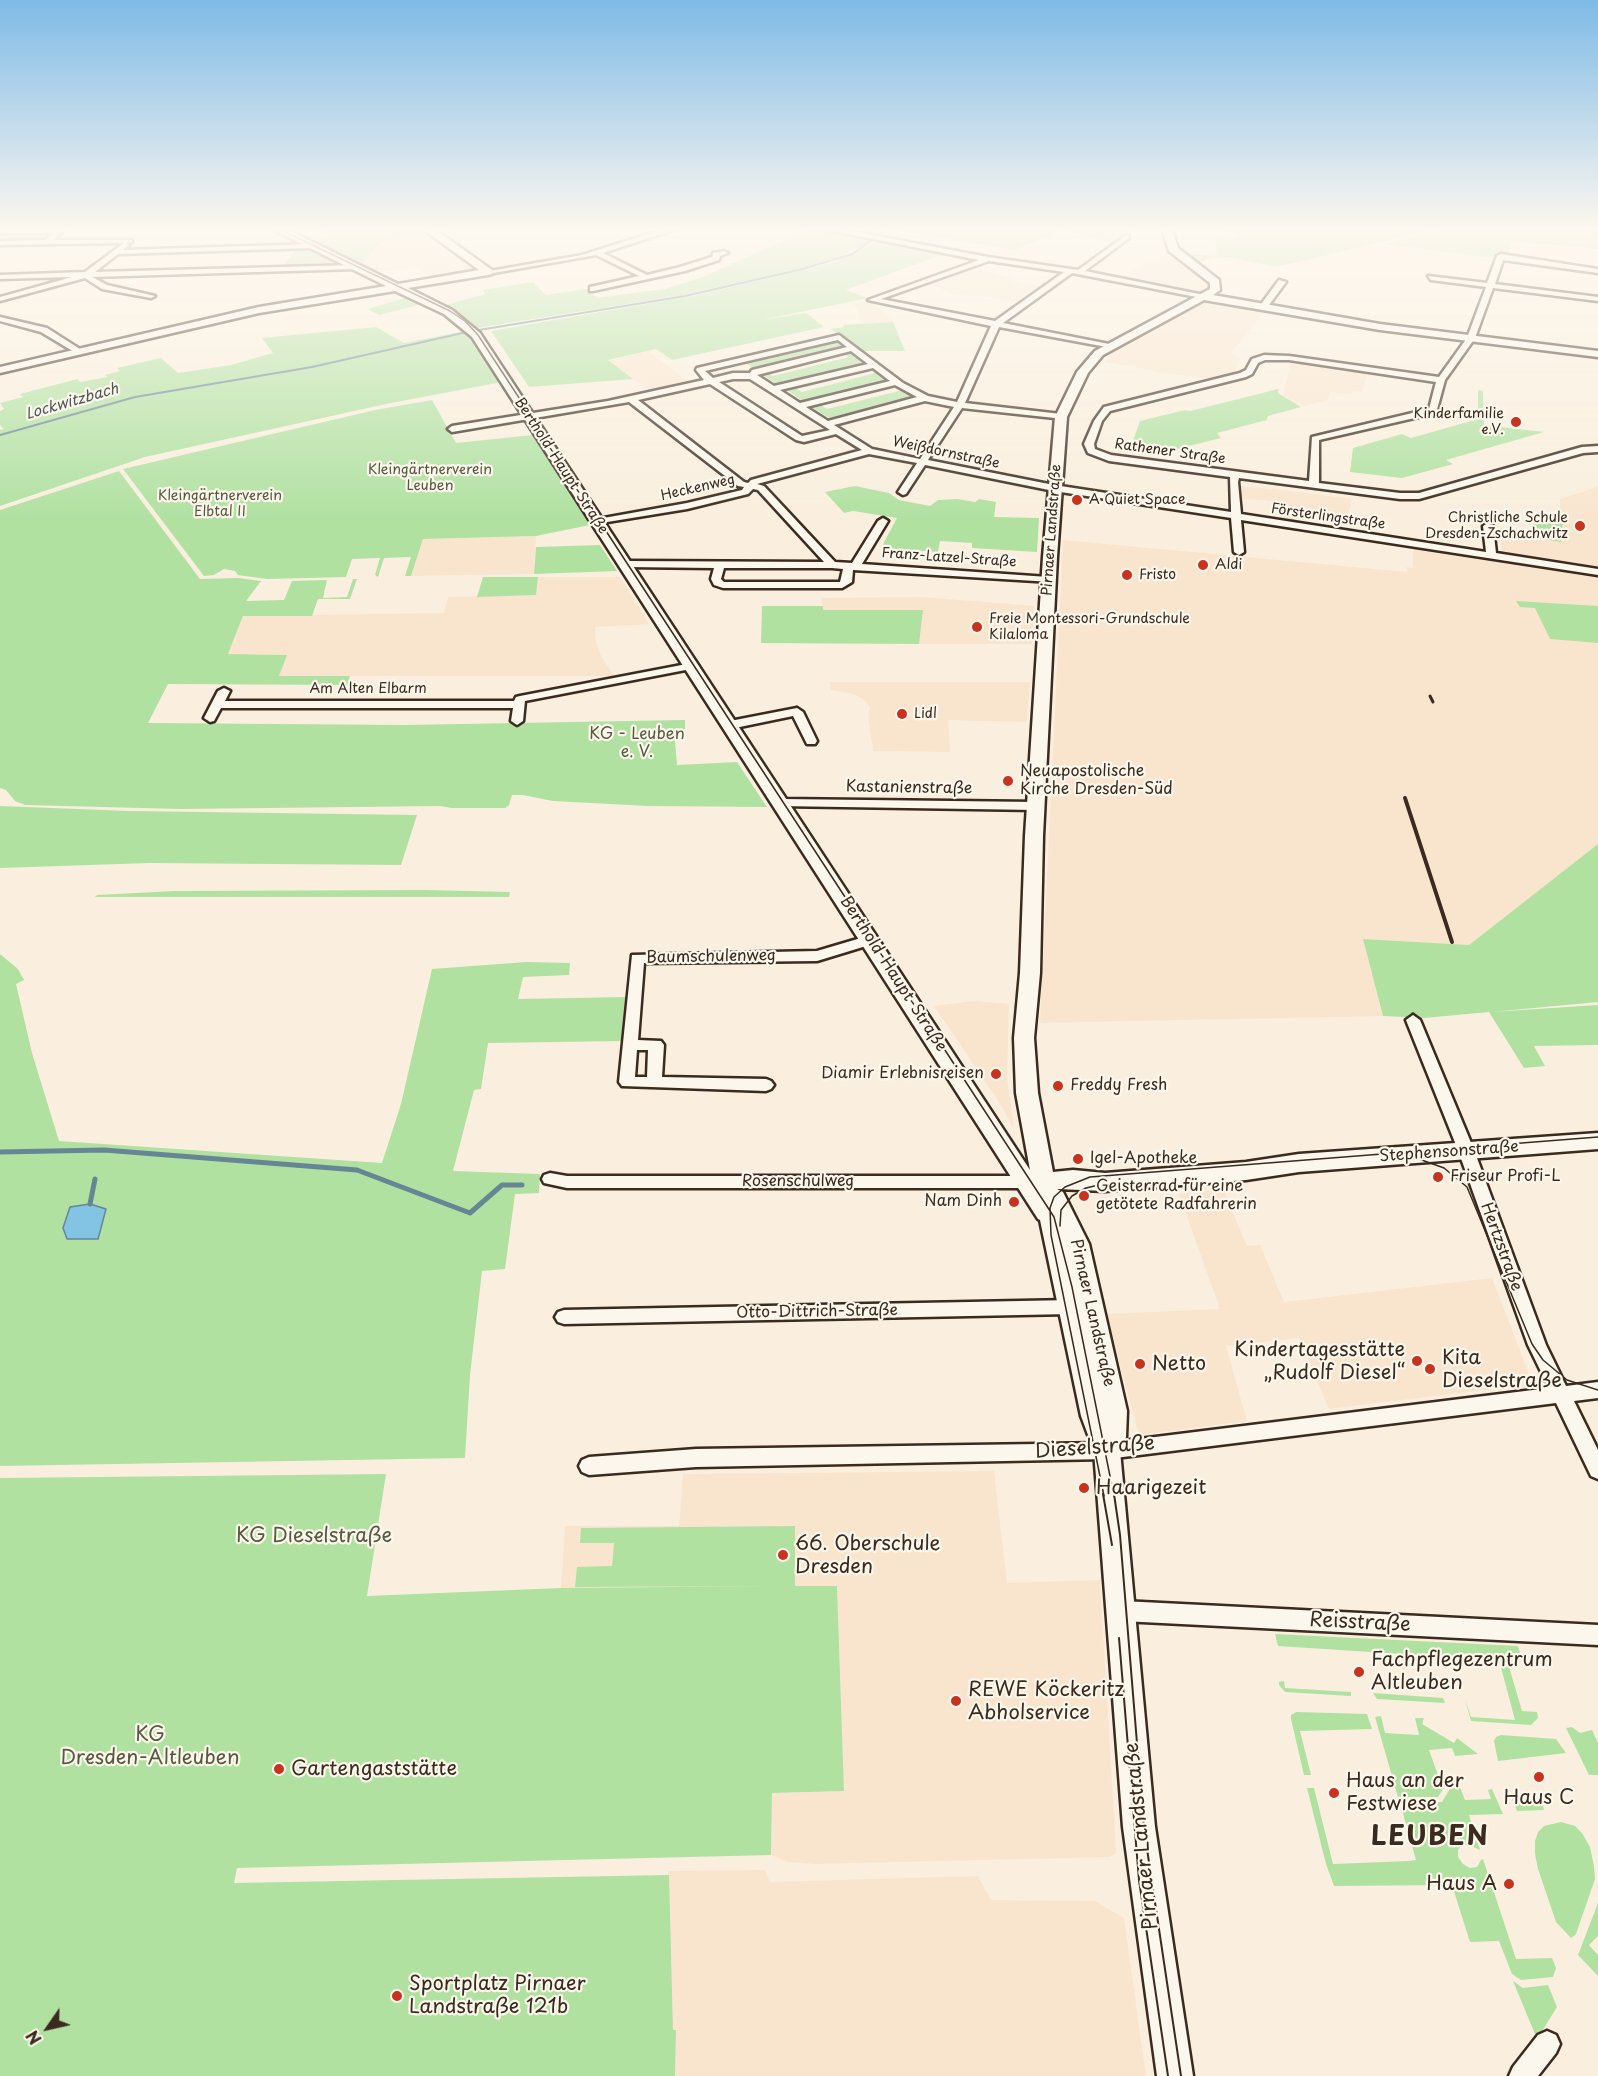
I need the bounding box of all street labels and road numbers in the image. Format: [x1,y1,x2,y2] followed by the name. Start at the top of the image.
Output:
[511,395,611,537] street label: Berthold-Haupt-Straße
[891,433,1001,473] street label: Weißdornstraße
[1113,436,1227,468] street label: Rathener Straße
[1039,464,1065,596] street label: Pirnaer Landstraße
[659,471,737,505] street label: Heckenweg
[1270,501,1386,533] street label: Försterlingstraße
[881,545,1017,571] street label: Franz-Latzel-Straße
[309,681,427,697] street label: Am Alten Elbarm
[846,777,972,799] street label: Kastanienstraße
[836,893,950,1055] street label: Berthold-Haupt-Straße
[646,946,776,968] street label: Baumschulenweg
[1379,1138,1519,1166] street label: Stephensonstraße
[742,1172,854,1192] street label: Rosenschulweg
[1476,1200,1526,1294] street label: Hertzstraße
[1066,1237,1118,1389] street label: Pirnaer Landstraße
[736,1301,898,1323] street label: Otto-Dittrich-Straße
[1034,1432,1156,1464] street label: Dieselstraße
[1309,1608,1411,1638] street label: Reisstraße
[1120,1741,1164,1931] street label: Pirnaer Landstraße

